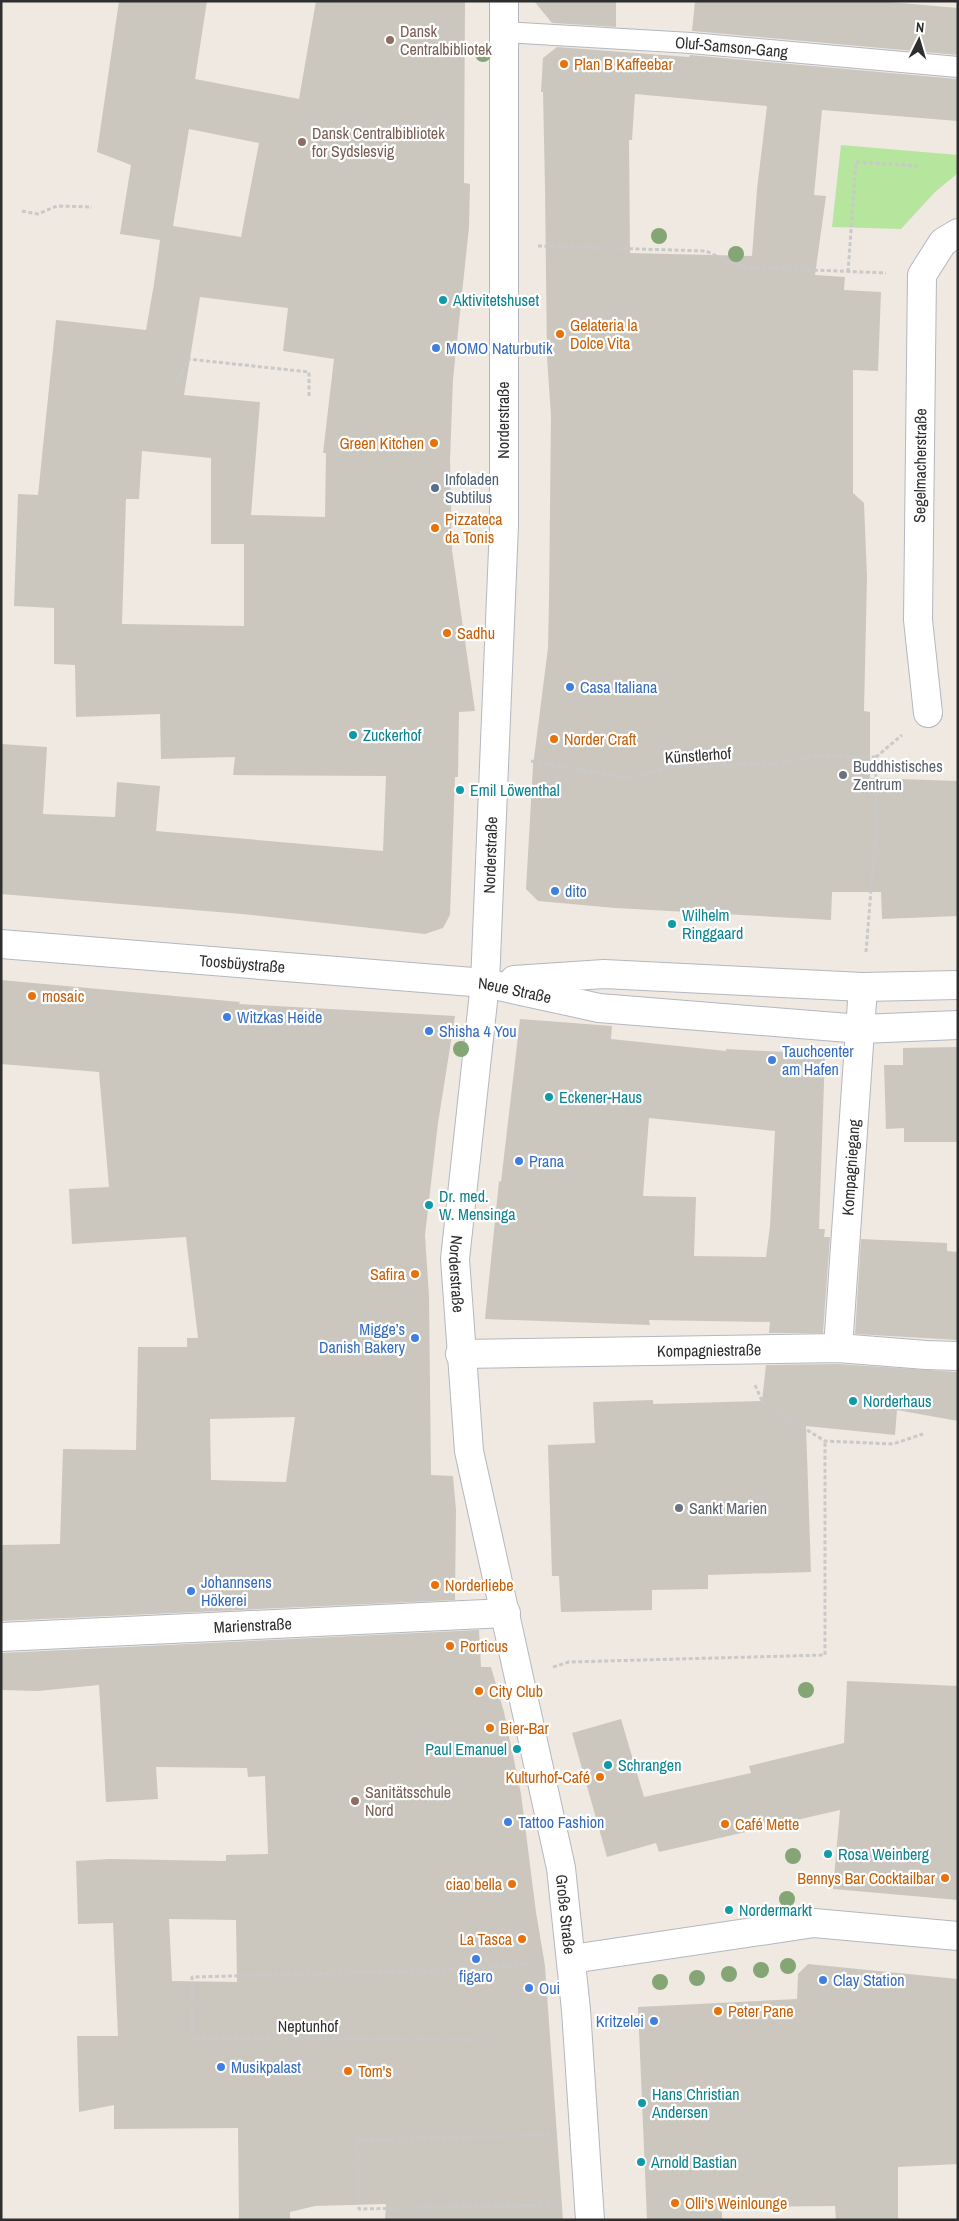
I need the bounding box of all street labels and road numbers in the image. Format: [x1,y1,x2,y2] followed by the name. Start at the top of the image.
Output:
[675,31,790,63] street label: Oluf-Samson-Gang
[492,381,514,459] street label: Norderstraße
[908,408,931,523] street label: Segelmacherstraße
[664,742,732,768] street label: Künstlerhof
[478,816,502,894] street label: Norderstraße
[198,949,286,978] street label: Toosbüystraße
[477,971,553,1008] street label: Neue Straße
[836,1118,865,1216] street label: Kompagniegang
[444,1234,470,1313] street label: Norderstraße
[657,1338,761,1362] street label: Kompagniestraße
[213,1612,292,1638] street label: Marienstraße
[551,1873,581,1955] street label: Große Straße
[278,2015,339,2037] street label: Neptunhof

